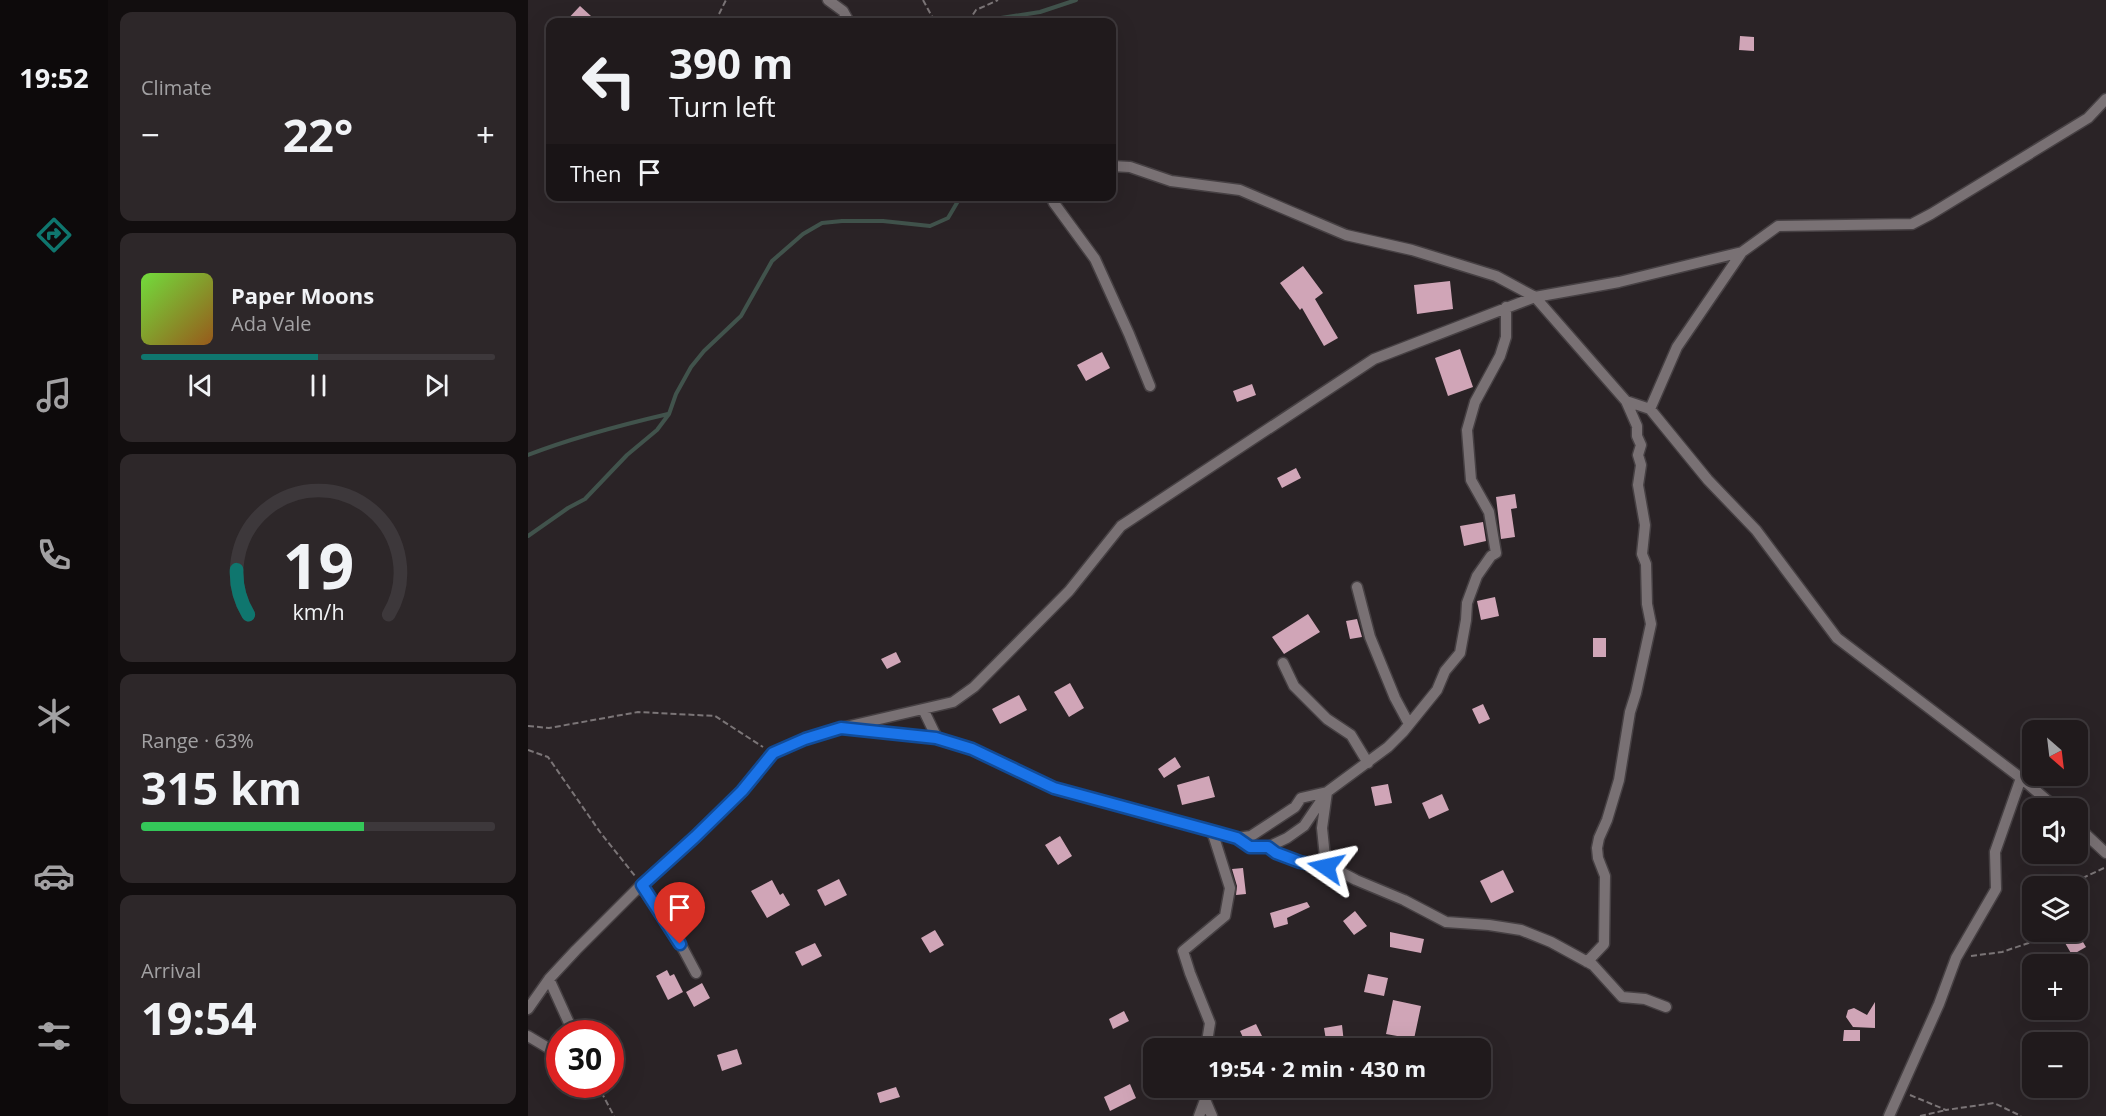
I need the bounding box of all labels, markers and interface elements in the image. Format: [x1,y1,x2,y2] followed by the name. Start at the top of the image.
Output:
[669,34,793,91] text: 390 m
[570,42,648,120] icon: left
[19,59,89,96] text: 19:52
[141,74,212,101] text: Climate
[669,88,776,125] text: Turn left
[283,104,353,165] text: 22°
[141,112,160,157] text: −
[476,112,495,157] text: +
[633,156,666,189] icon: arrive
[570,158,621,188] text: Then
[33,214,75,256] icon: directions
[231,280,374,310] text: Paper Moons
[231,310,312,337] text: Ada Vale
[184,369,217,402] icon: previous
[302,369,335,402] icon: pause
[420,369,453,402] icon: next
[33,374,75,416] icon: music
[282,522,354,607] text: 19
[33,534,75,576] icon: phone
[292,597,344,626] text: km/h
[33,695,75,737] icon: climate
[2022,720,2088,786] north arrow
[2022,720,2088,1098] map controls
[141,727,254,754] text: Range · 63%
[141,757,302,818] text: 315 km
[2022,798,2088,864] button: sound
[1294,835,1358,899] position arrow
[33,855,75,897] icon: car
[2022,876,2088,942] button: layers
[654,882,705,944] pin
[663,891,696,924] icon: arrive
[2022,954,2088,1020] button: +
[141,957,201,984] text: Arrival
[141,987,257,1048] text: 19:54
[33,1015,75,1057] icon: filters
[546,1020,624,1098] speed limit sign: 30
[2022,1032,2088,1098] button: −
[1208,1053,1426,1083] text: 19:54 · 2 min · 430 m

